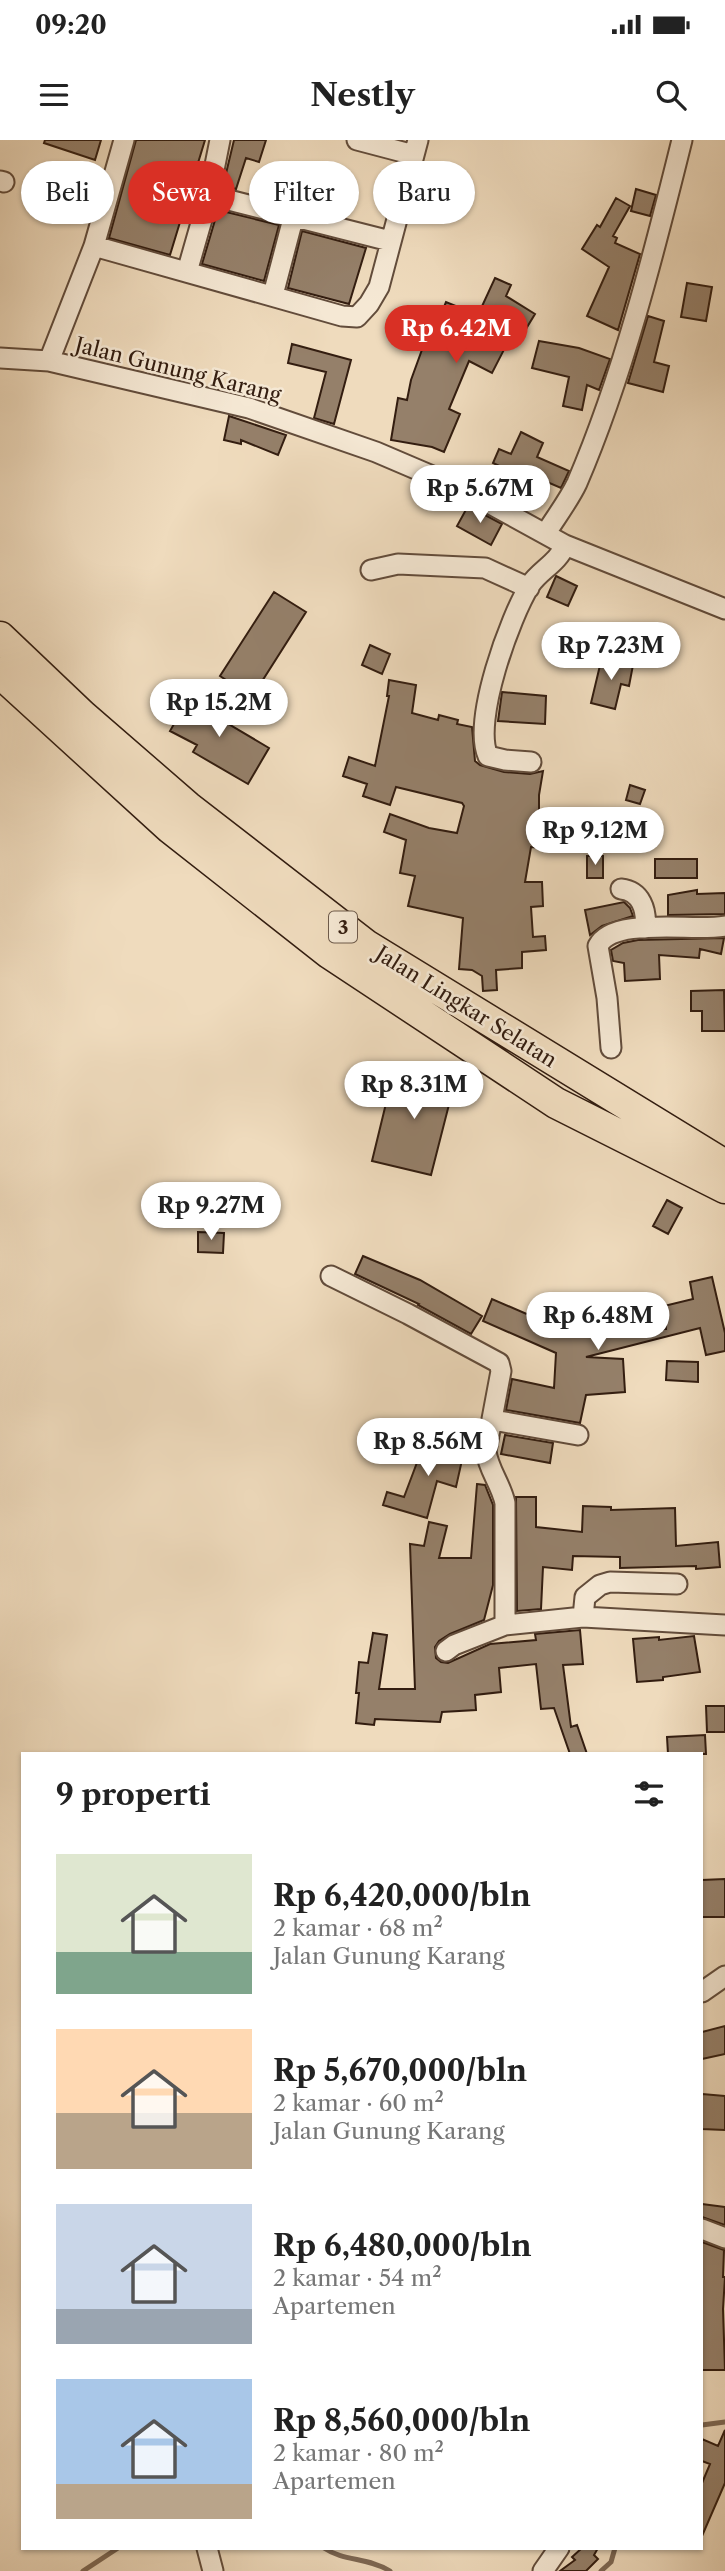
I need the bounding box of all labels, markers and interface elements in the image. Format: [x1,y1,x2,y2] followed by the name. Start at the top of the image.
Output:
[35,9,107,41] text: 09:20
[310,75,415,114] text: Nestly
[35,76,73,114] icon: menu
[652,76,690,114] icon: search
[21,161,114,224] chip: Beli
[128,161,235,224] chip: Sewa
[249,161,359,224] chip: Filter
[373,161,475,224] chip: Baru
[384,306,528,365] pin: Rp 6.42M
[401,314,511,342] text: Rp 6.42M
[70,331,285,407] street label: Jalan Gunung Karang
[408,466,552,525] pin: Rp 5.67M
[426,474,534,502] text: Rp 5.67M
[539,622,683,682] pin: Rp 7.23M
[558,631,664,659] text: Rp 7.23M
[147,680,291,739] pin: Rp 15.2M
[166,688,272,716] text: Rp 15.2M
[523,808,667,867] pin: Rp 9.12M
[542,816,648,844] text: Rp 9.12M
[329,912,357,942] road number: 3
[369,939,561,1072] street label: Jalan Lingkar Selatan
[342,1062,486,1121] pin: Rp 8.31M
[360,1070,468,1098] text: Rp 8.31M
[139,1182,283,1242] pin: Rp 9.27M
[157,1191,265,1219] text: Rp 9.27M
[526,1292,670,1352] pin: Rp 6.48M
[542,1301,654,1329] text: Rp 6.48M
[356,1418,500,1478] pin: Rp 8.56M
[373,1427,483,1455] text: Rp 8.56M
[630,1775,668,1813] icon: filters
[56,1776,210,1813] text: 9 properti
[273,1877,531,1914] text: Rp 6,420,000/bln
[112,1882,196,1966] icon: home
[273,1914,443,1942] text: 2 kamar · 68 m²
[273,1942,505,1970] text: Jalan Gunung Karang
[273,2052,527,2089] text: Rp 5,670,000/bln
[112,2057,196,2141] icon: home
[273,2089,444,2117] text: 2 kamar · 60 m²
[273,2117,505,2145] text: Jalan Gunung Karang
[273,2227,531,2264] text: Rp 6,480,000/bln
[112,2232,196,2316] icon: home
[273,2264,442,2292] text: 2 kamar · 54 m²
[273,2292,396,2320] text: Apartemen
[273,2402,530,2439] text: Rp 8,560,000/bln
[112,2407,196,2491] icon: home
[273,2439,444,2467] text: 2 kamar · 80 m²
[273,2467,396,2495] text: Apartemen

